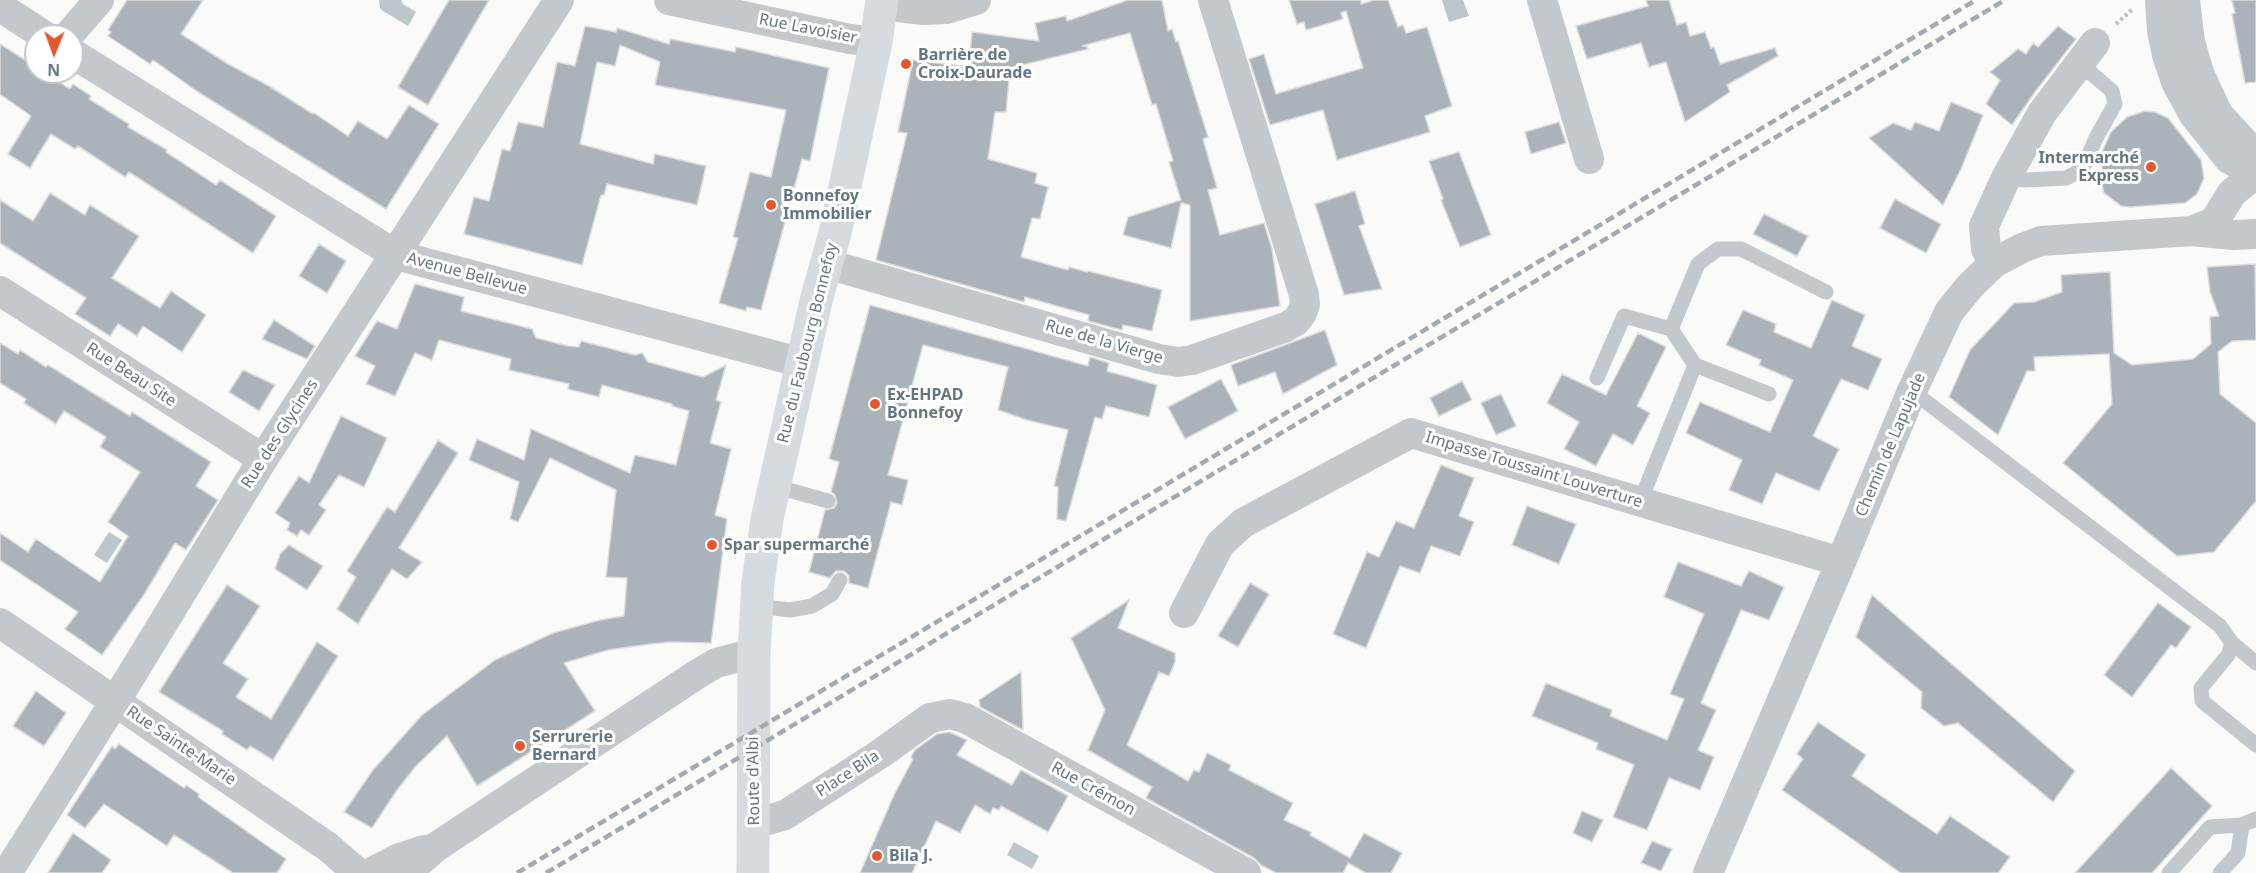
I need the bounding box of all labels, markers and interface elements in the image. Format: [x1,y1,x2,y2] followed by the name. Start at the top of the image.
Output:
[757,10,859,48] street label: Rue Lavoisier
[24,24,84,84] north arrow
[918,45,1032,83] place label: Barrière de Croix-Daurade
[899,57,913,71] marker: Barrière de Croix-Daurade
[47,59,60,81] text: N
[2039,148,2139,186] place label: Intermarché Express
[2144,160,2158,174] marker: Intermarché Express
[783,186,872,224] place label: Bonnefoy Immobilier
[764,198,778,212] marker: Bonnefoy Immobilier
[774,241,842,445] street label: Rue du Faubourg Bonnefoy
[405,249,529,299] street label: Avenue Bellevue
[1043,316,1165,368] street label: Rue de la Vierge
[83,339,179,411] street label: Rue Beau Site
[1852,370,1930,520] street label: Chemin de Lapujade
[238,376,322,492] street label: Rue des Glycines
[887,385,963,423] place label: Ex-EHPAD Bonnefoy
[868,397,882,411] marker: Ex-EHPAD Bonnefoy
[1423,428,1645,512] street label: Impasse Toussaint Louverture
[724,535,869,555] place label: Spar supermarché
[705,538,719,552] marker: Spar supermarché
[123,702,239,790] street label: Rue Sainte-Marie
[532,727,613,765] place label: Serrurerie Bernard
[744,736,764,826] street label: Route d'Albi
[513,739,527,753] marker: Serrurerie Bernard
[813,747,883,801] street label: Place Bila
[1048,758,1138,820] street label: Rue Crémon
[889,846,933,866] place label: Bila J.
[870,849,884,863] marker: Bila J.

